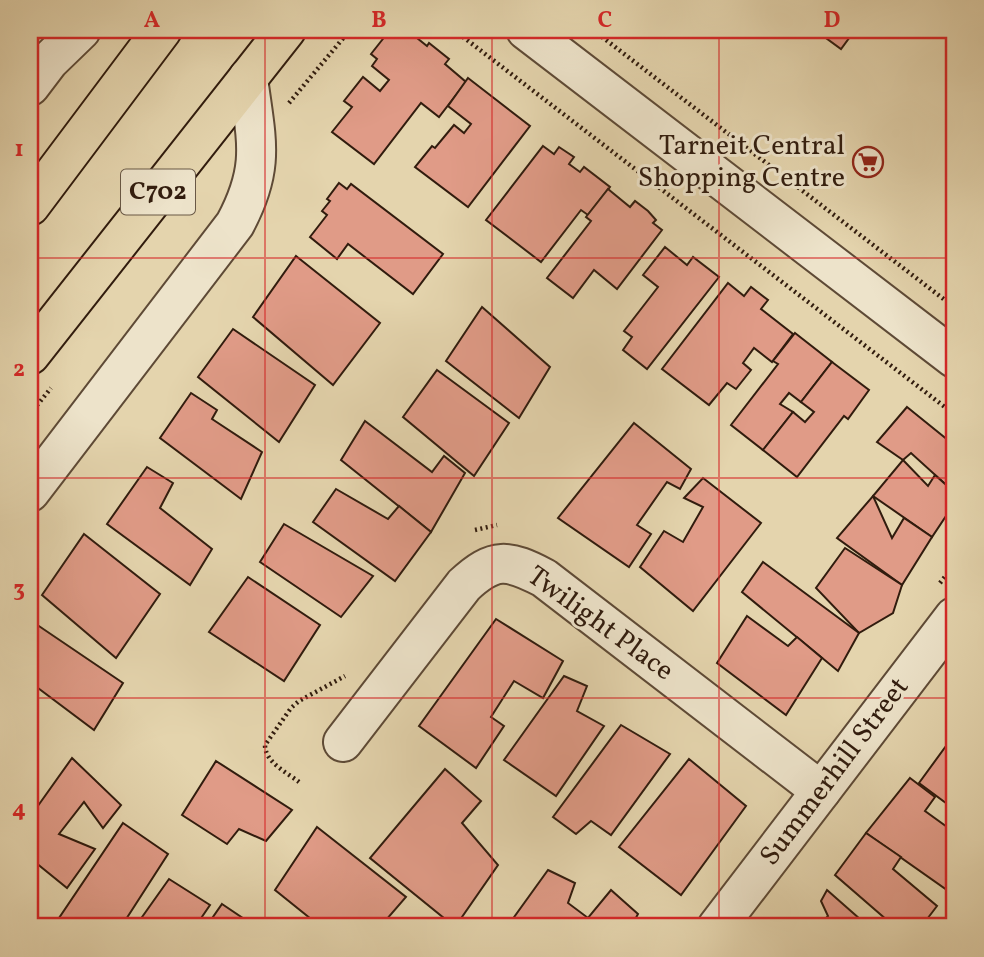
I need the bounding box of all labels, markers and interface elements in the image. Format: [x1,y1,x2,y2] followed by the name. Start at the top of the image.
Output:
[144,5,160,37] text: A
[371,5,387,37] text: B
[598,5,612,37] text: C
[824,5,841,37] text: D
[638,127,845,198] place label: Tarneit Central Shopping Centre
[14,134,24,166] text: 1
[851,145,885,179] supermarket icon: Tarneit Central Shopping Centre
[121,169,195,214] road number: C702
[13,354,25,386] text: 2
[519,557,681,691] street label: Twilight Place
[13,574,25,606] text: 3
[751,670,919,874] street label: Summerhill Street
[12,794,26,826] text: 4

